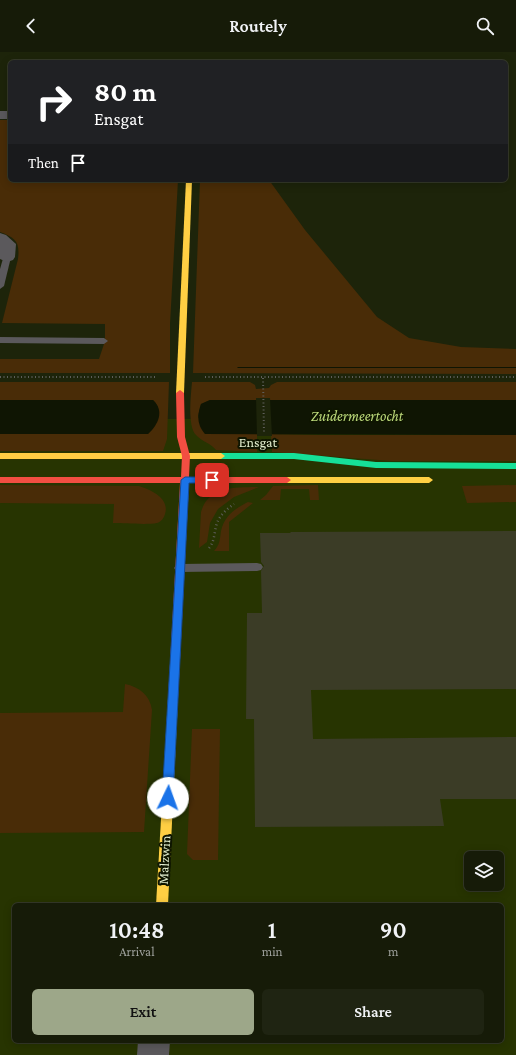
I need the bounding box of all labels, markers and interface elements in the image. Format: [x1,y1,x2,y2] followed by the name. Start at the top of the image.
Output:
[20,15,42,37] icon: back
[474,15,496,37] icon: search
[229,16,287,36] text: Routely
[28,76,80,128] icon: right
[94,76,156,107] text: 80 m
[94,109,143,129] text: Ensgat
[67,152,89,174] icon: arrive
[28,155,59,171] text: Then
[311,408,404,424] water label: Zuidermeertocht
[239,434,278,450] street label: Ensgat
[195,463,229,497] pin
[201,469,223,491] icon: arrive
[147,777,189,819] position arrow
[155,835,173,885] street label: Malzwin
[464,851,504,891] map controls
[464,851,504,891] button: layers
[109,916,165,943] text: 10:48
[268,916,276,943] text: 1
[380,916,407,943] text: 90
[119,944,155,959] text: Arrival
[262,944,283,959] text: min
[388,944,399,959] text: m
[32,989,254,1035] button: Exit
[262,989,484,1035] button: Share

